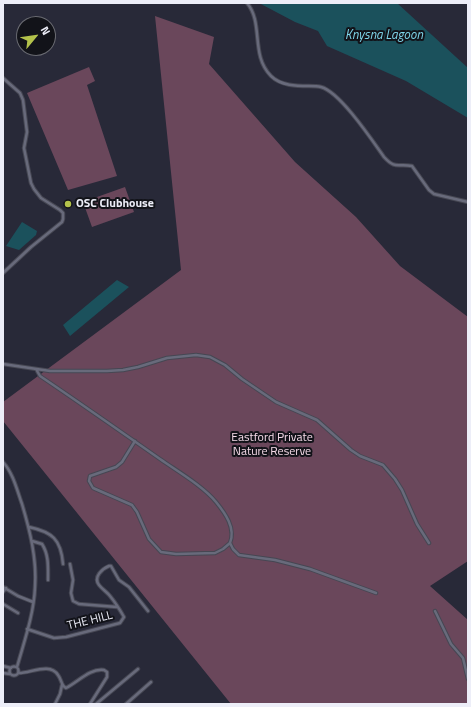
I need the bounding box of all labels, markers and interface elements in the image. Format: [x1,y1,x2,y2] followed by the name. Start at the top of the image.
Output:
[16,16,56,56] north arrow
[37,23,54,38] text: N
[345,28,423,44] water label: Knysna Lagoon
[76,197,154,211] place label: OSC Clubhouse
[63,199,73,209] marker: OSC Clubhouse
[231,431,313,459] park label: Eastford Private Nature Reserve
[66,608,114,634] street label: THE HILL

